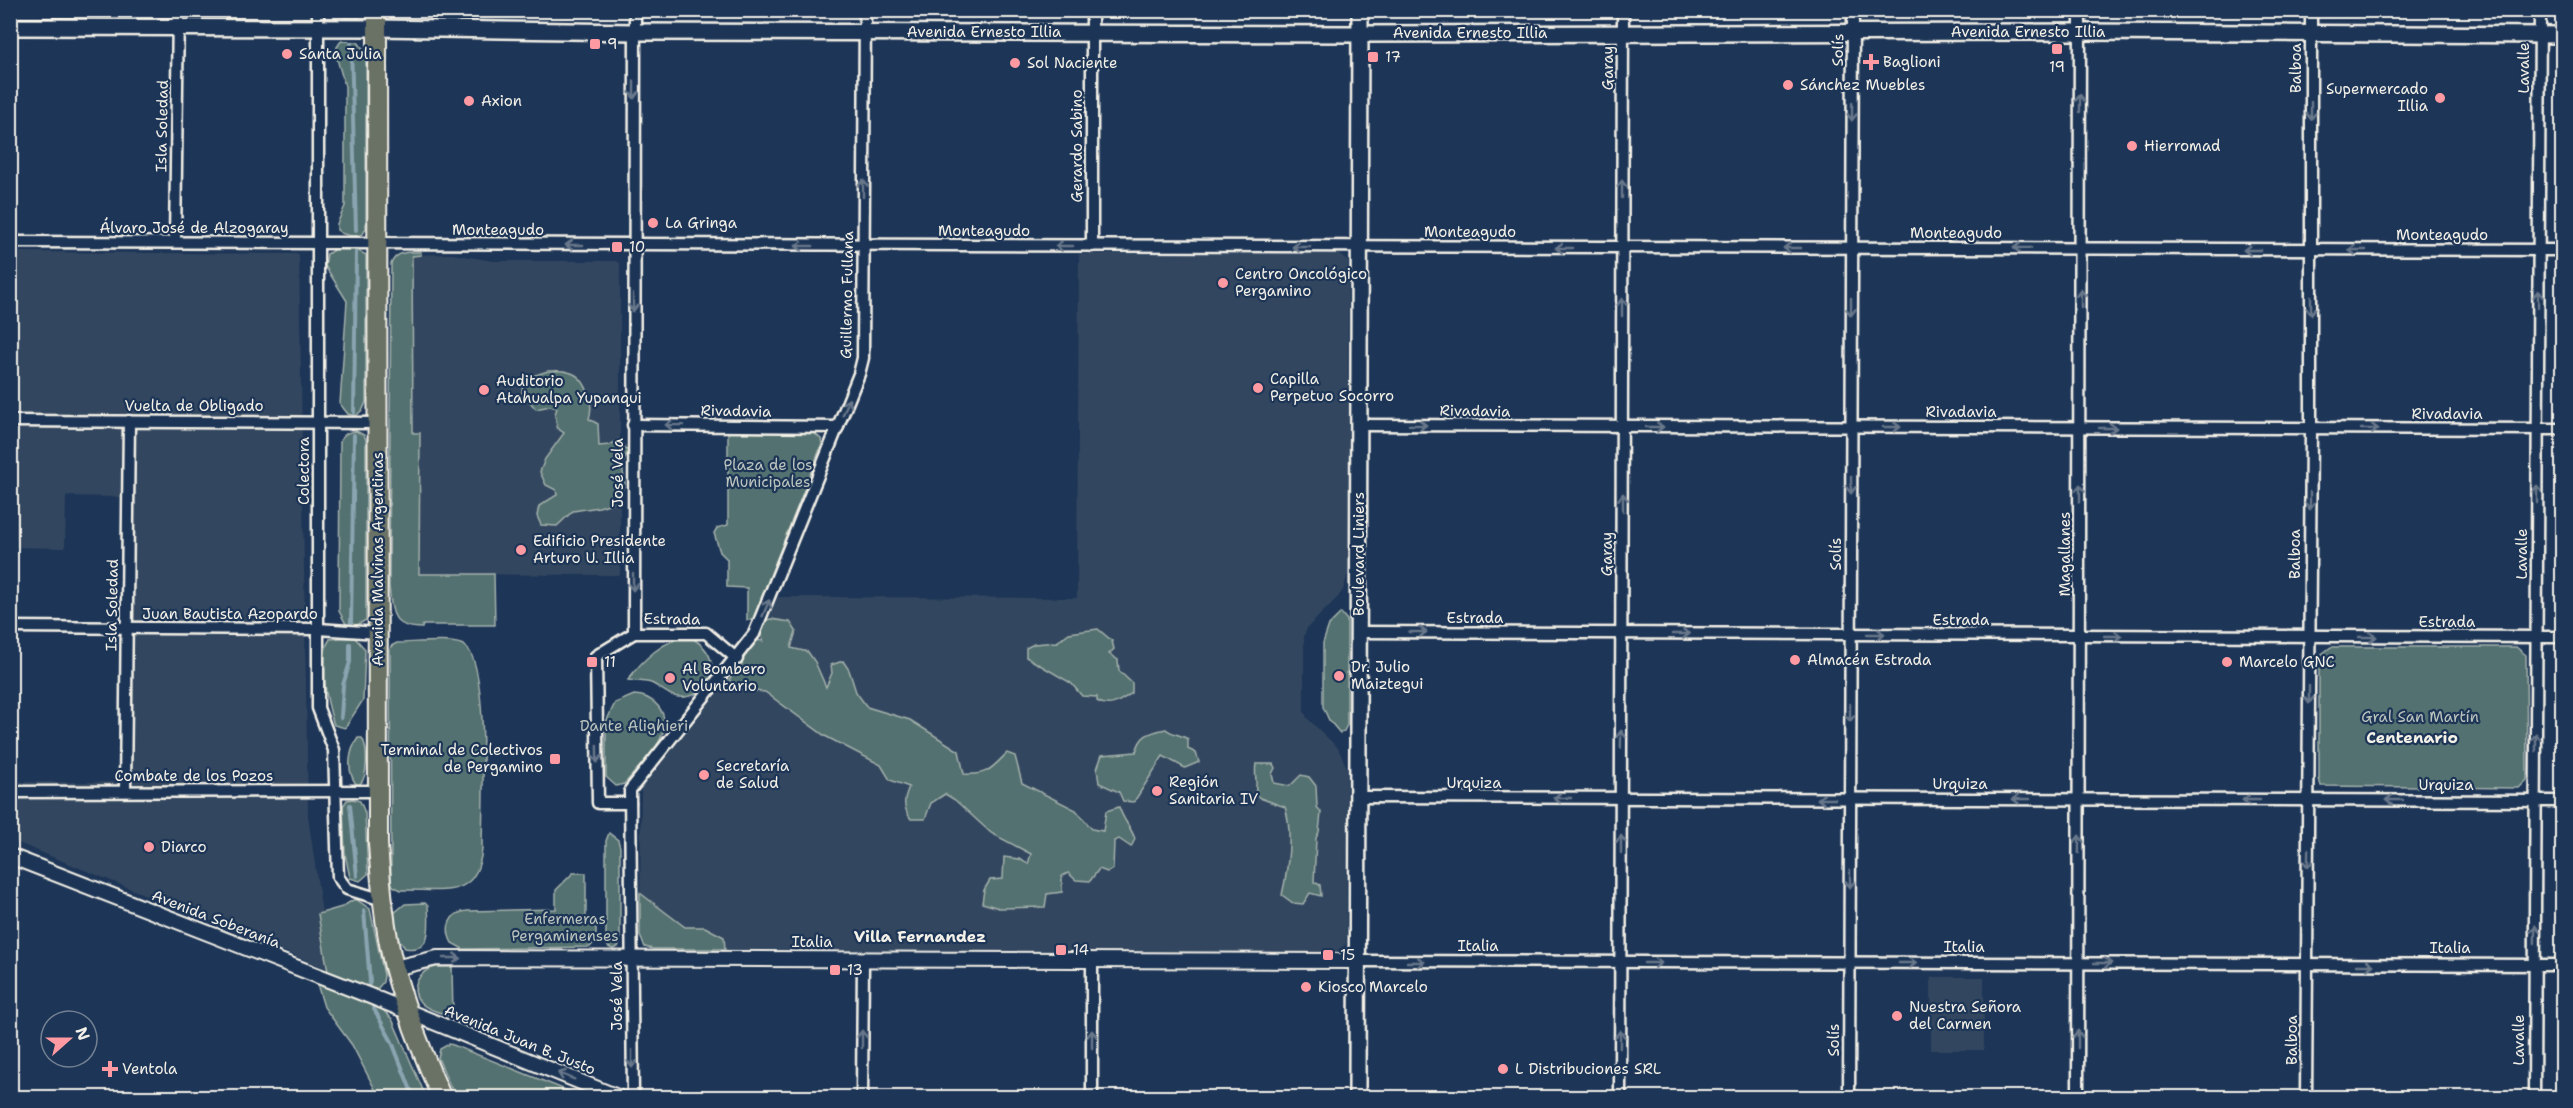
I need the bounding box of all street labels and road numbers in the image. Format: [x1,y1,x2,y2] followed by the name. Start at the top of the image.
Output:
[907,22,1062,42] street label: Avenida Ernesto Illia
[1951,22,2106,42] street label: Avenida Ernesto Illia
[1393,23,1548,43] street label: Avenida Ernesto Illia
[1828,33,1848,67] street label: Solís
[2286,42,2306,93] street label: Balboa
[2514,42,2534,94] street label: Lavalle
[1598,46,1618,90] street label: Garay
[151,79,173,172] street label: Isla Soledad
[1067,89,1087,203] street label: Gerardo Sabino
[99,217,289,238] street label: Álvaro José de Alzogaray
[452,220,544,240] street label: Monteagudo
[938,221,1030,241] street label: Monteagudo
[1424,222,1516,242] street label: Monteagudo
[1910,223,2002,243] street label: Monteagudo
[2396,225,2488,245] street label: Monteagudo
[836,230,858,359] street label: Guillermo Fullana
[124,396,264,416] street label: Vuelta de Obligado
[700,400,772,422] street label: Rivadavia
[1439,400,1511,422] street label: Rivadavia
[1926,402,1997,422] street label: Rivadavia
[2412,404,2483,424] street label: Rivadavia
[294,436,314,505] street label: Colectora
[608,437,628,508] street label: José Vela
[368,452,388,666] street label: Avenida Malvinas Argentinas
[1349,492,1369,616] street label: Boulevard Liniers
[2055,511,2075,597] street label: Magallanes
[2285,528,2305,579] street label: Balboa
[2512,528,2532,580] street label: Lavalle
[1597,532,1617,576] street label: Garay
[1826,538,1846,570] street label: Solís
[101,558,123,651] street label: Isla Soledad
[142,604,318,624] street label: Juan Bautista Azopardo
[1447,608,1504,628] street label: Estrada
[643,609,701,630] street label: Estrada
[1933,610,1990,630] street label: Estrada
[2419,612,2476,632] street label: Estrada
[115,766,273,786] street label: Combate de los Pozos
[1446,773,1502,793] street label: Urquiza
[1932,774,1988,794] street label: Urquiza
[2418,775,2474,795] street label: Urquiza
[149,885,284,953] street label: Avenida Soberanía
[791,932,833,952] street label: Italia
[1457,936,1499,956] street label: Italia
[1943,937,1985,957] street label: Italia
[2429,938,2471,958] street label: Italia
[607,960,627,1031] street label: José Vela
[441,1000,599,1080] street label: Avenida Juan B. Justo
[2282,1014,2302,1065] street label: Balboa
[2509,1014,2529,1066] street label: Lavalle
[1824,1024,1844,1056] street label: Solís

